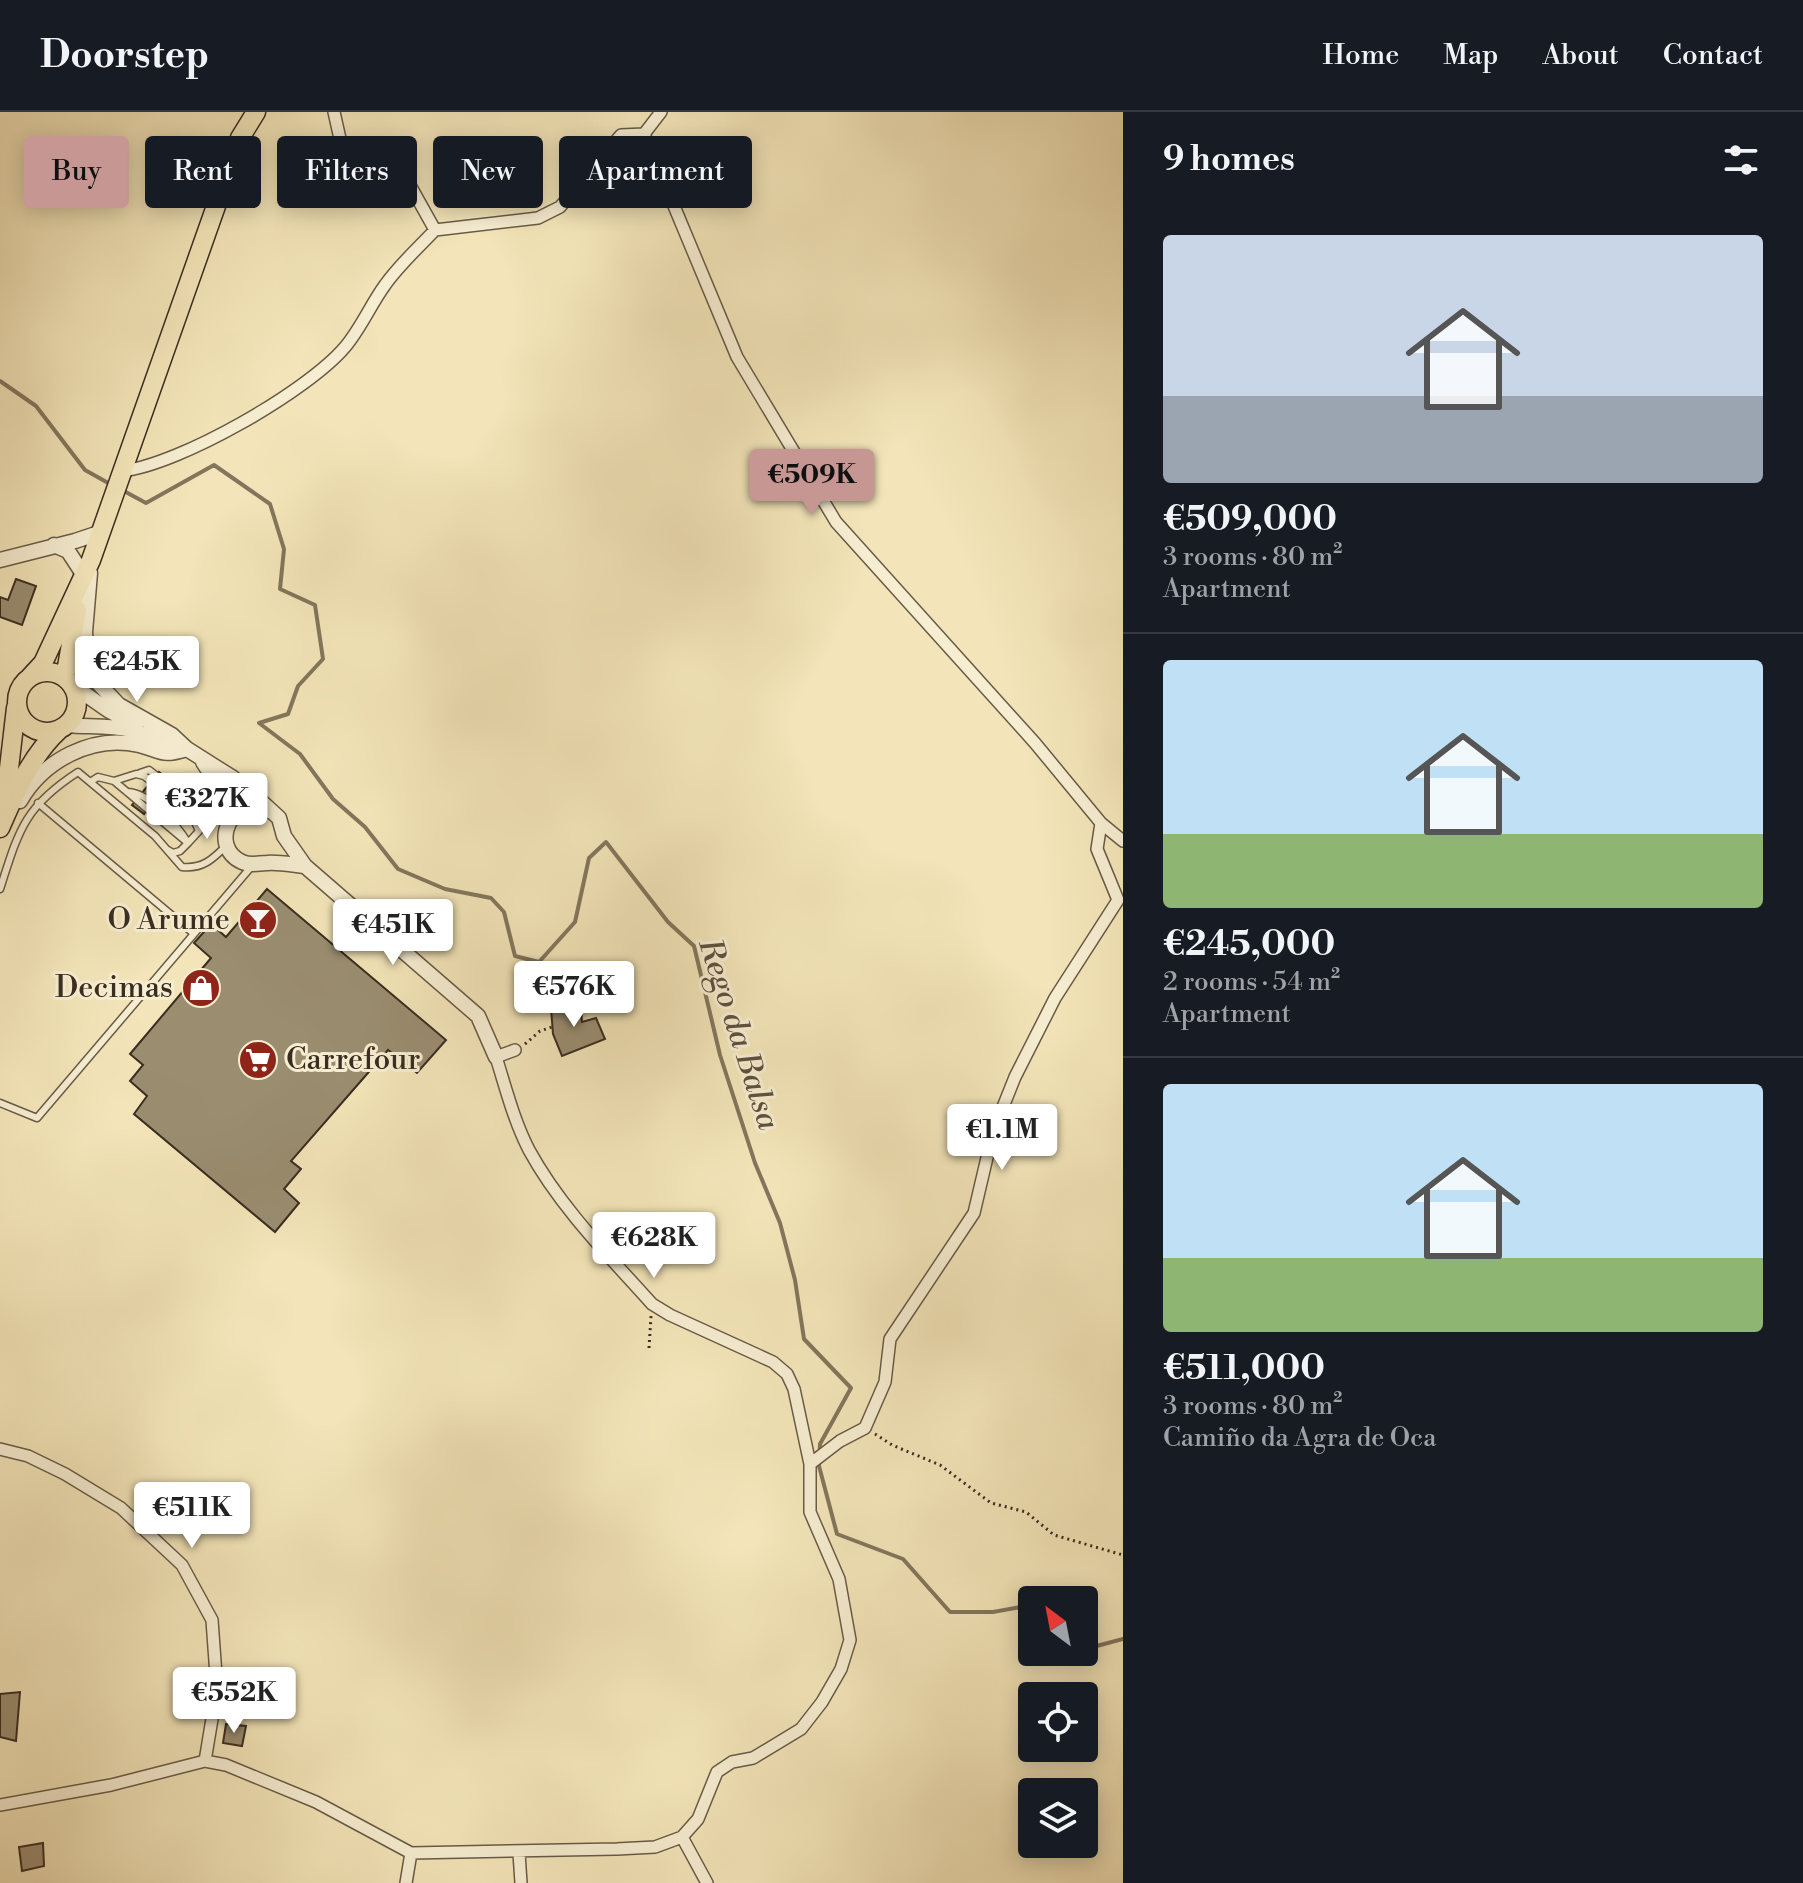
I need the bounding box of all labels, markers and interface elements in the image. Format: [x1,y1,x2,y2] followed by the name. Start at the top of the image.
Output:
[40,32,209,79] text: Doorstep
[1323,38,1399,73] text: Home
[1443,38,1498,73] text: Map
[1542,38,1619,73] text: About
[1663,38,1763,73] text: Contact
[24,136,129,208] chip: Buy
[145,136,261,208] chip: Rent
[277,136,417,208] chip: Filters
[433,136,543,208] chip: New
[559,136,752,208] chip: Apartment
[1719,138,1763,182] icon: filters
[1163,139,1295,181] text: 9 homes
[1391,287,1535,431] icon: home
[756,449,868,517] pin: €509K
[767,459,857,491] text: €509K
[1163,499,1337,541] text: €509,000
[1163,541,1342,573] text: 3 rooms · 80 m²
[1163,573,1291,605] text: Apartment
[81,636,193,704] pin: €245K
[93,646,181,678] text: €245K
[1391,712,1535,856] icon: home
[151,773,263,841] pin: €327K
[164,783,250,815] text: €327K
[237,899,279,941] bar icon: O Arume
[337,899,449,967] pin: €451K
[107,901,230,939] place label: O Arume
[351,909,435,941] text: €451K
[1163,924,1335,966] text: €245,000
[689,932,789,1135] water label: Rego da Balsa
[518,961,630,1029] pin: €576K
[1163,966,1340,998] text: 2 rooms · 54 m²
[180,967,222,1009] shop icon: Decimas
[55,969,173,1007] place label: Decimas
[532,971,616,1003] text: €576K
[1163,998,1291,1030] text: Apartment
[237,1039,279,1081] supermarket icon: Carrefour
[286,1041,420,1079] place label: Carrefour
[946,1104,1058,1172] pin: €1.1M
[965,1114,1039,1146] text: €1.1M
[1391,1136,1535,1280] icon: home
[598,1212,710,1280] pin: €628K
[610,1222,698,1254] text: €628K
[1163,1348,1325,1390] text: €511,000
[1163,1390,1342,1422] text: 3 rooms · 80 m²
[1163,1422,1436,1454] text: Camiño da Agra de Oca
[136,1482,248,1550] pin: €511K
[152,1492,232,1524] text: €511K
[1018,1586,1098,1666] north arrow
[1018,1586,1098,1858] map controls
[178,1667,290,1735] pin: €552K
[191,1677,277,1709] text: €552K
[1018,1682,1098,1762] button: locate
[1018,1778,1098,1858] button: layers

